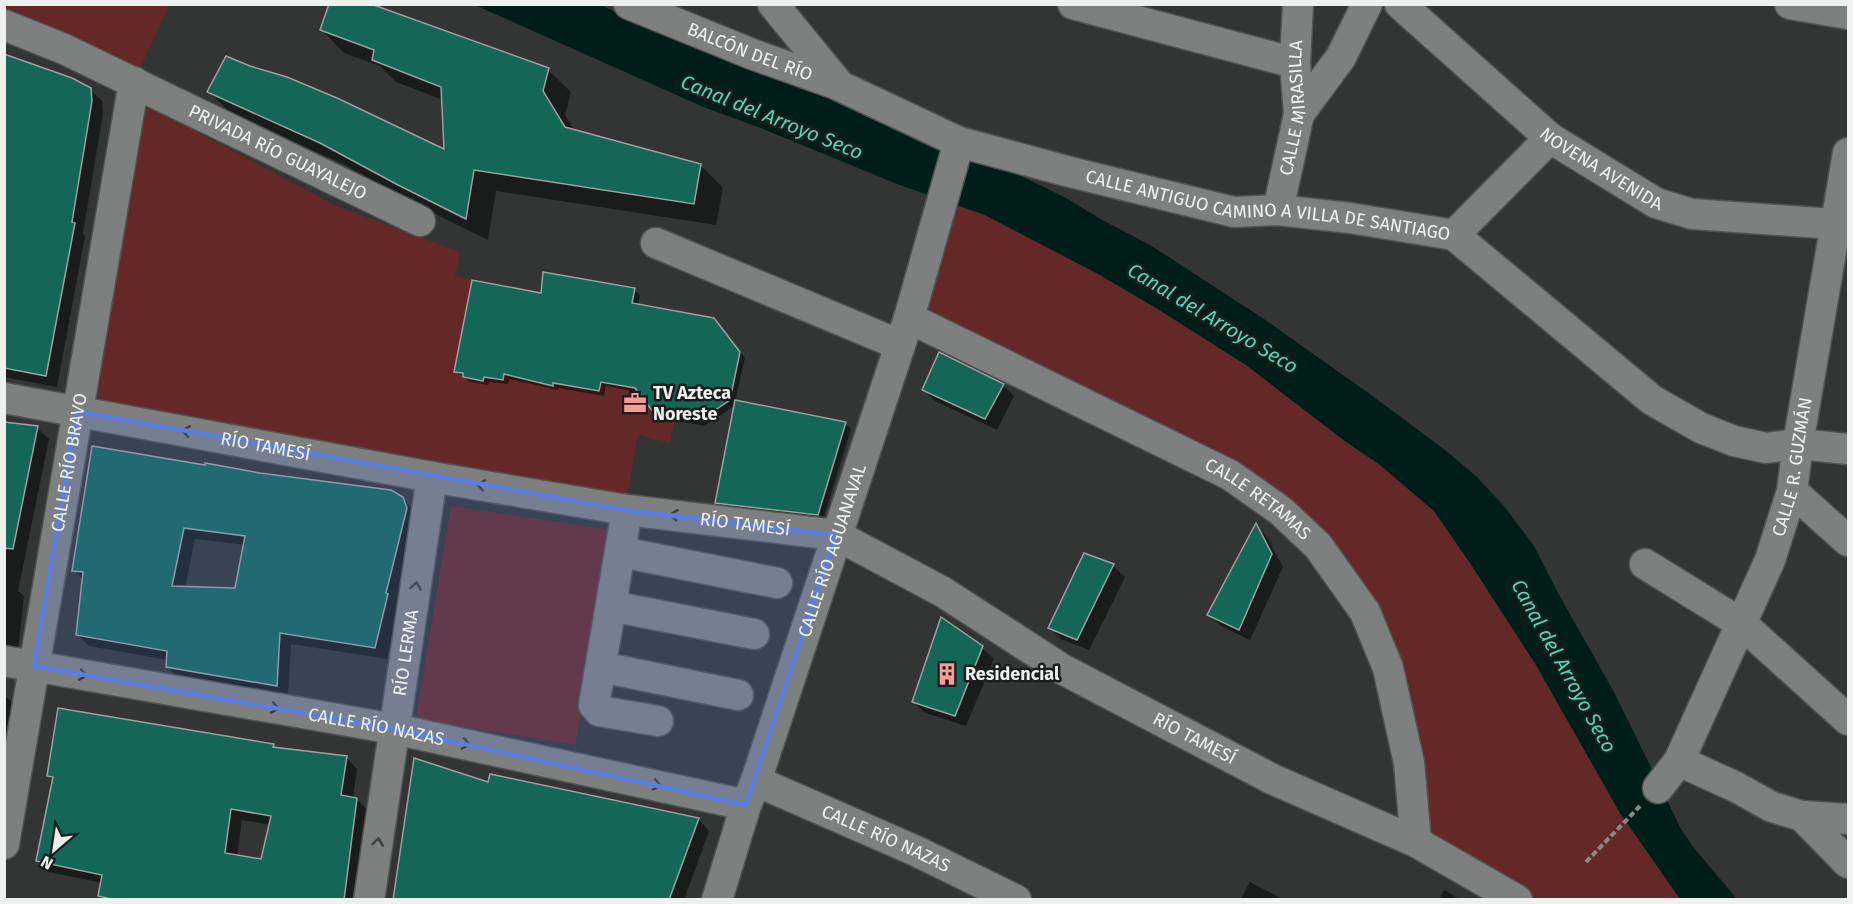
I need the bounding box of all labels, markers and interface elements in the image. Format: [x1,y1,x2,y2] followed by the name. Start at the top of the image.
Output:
[684,18,815,86] street label: BALCÓN DEL RÍO
[1275,39,1311,178] street label: CALLE MIRASILLA
[677,69,867,165] water label: Canal del Arroyo Seco
[185,100,370,205] street label: PRIVADA RÍO GUAYALEJO
[1535,123,1666,215] street label: NOVENA AVENIDA
[1083,165,1452,245] street label: CALLE ANTIGUO CAMINO A VILLA DE SANTIAGO
[1123,258,1303,378] water label: Canal del Arroyo Seco
[653,382,731,425] place label: TV Azteca Noreste
[622,390,648,416] office icon: TV Azteca Noreste
[46,391,92,534] street label: CALLE RÍO BRAVO
[1767,396,1817,539] street label: CALLE R. GUZMÁN
[181,425,191,438] one-way arrow
[219,427,312,465] street label: RÍO TAMESÍ
[1201,454,1316,545] street label: CALLE RETAMAS
[793,461,871,640] street label: CALLE RÍO AGUANAVAL
[477,479,487,492] one-way arrow
[699,508,792,540] street label: RÍO TAMESÍ
[669,510,678,522] one-way arrow
[1506,575,1622,757] water label: Canal del Arroyo Seco
[409,582,421,591] one-way arrow
[389,607,423,698] street label: RÍO LERMA
[934,661,960,687] building icon: Residencial
[965,663,1060,685] place label: Residencial
[77,668,87,681] one-way arrow
[270,701,280,714] one-way arrow
[306,703,447,751] street label: CALLE RÍO NAZAS
[1149,708,1240,769] street label: RÍO TAMESÍ
[461,737,471,750] one-way arrow
[652,778,662,791] one-way arrow
[818,800,954,877] street label: CALLE RÍO NAZAS
[24,820,84,880] north arrow
[371,837,383,846] one-way arrow
[38,852,56,874] text: N

